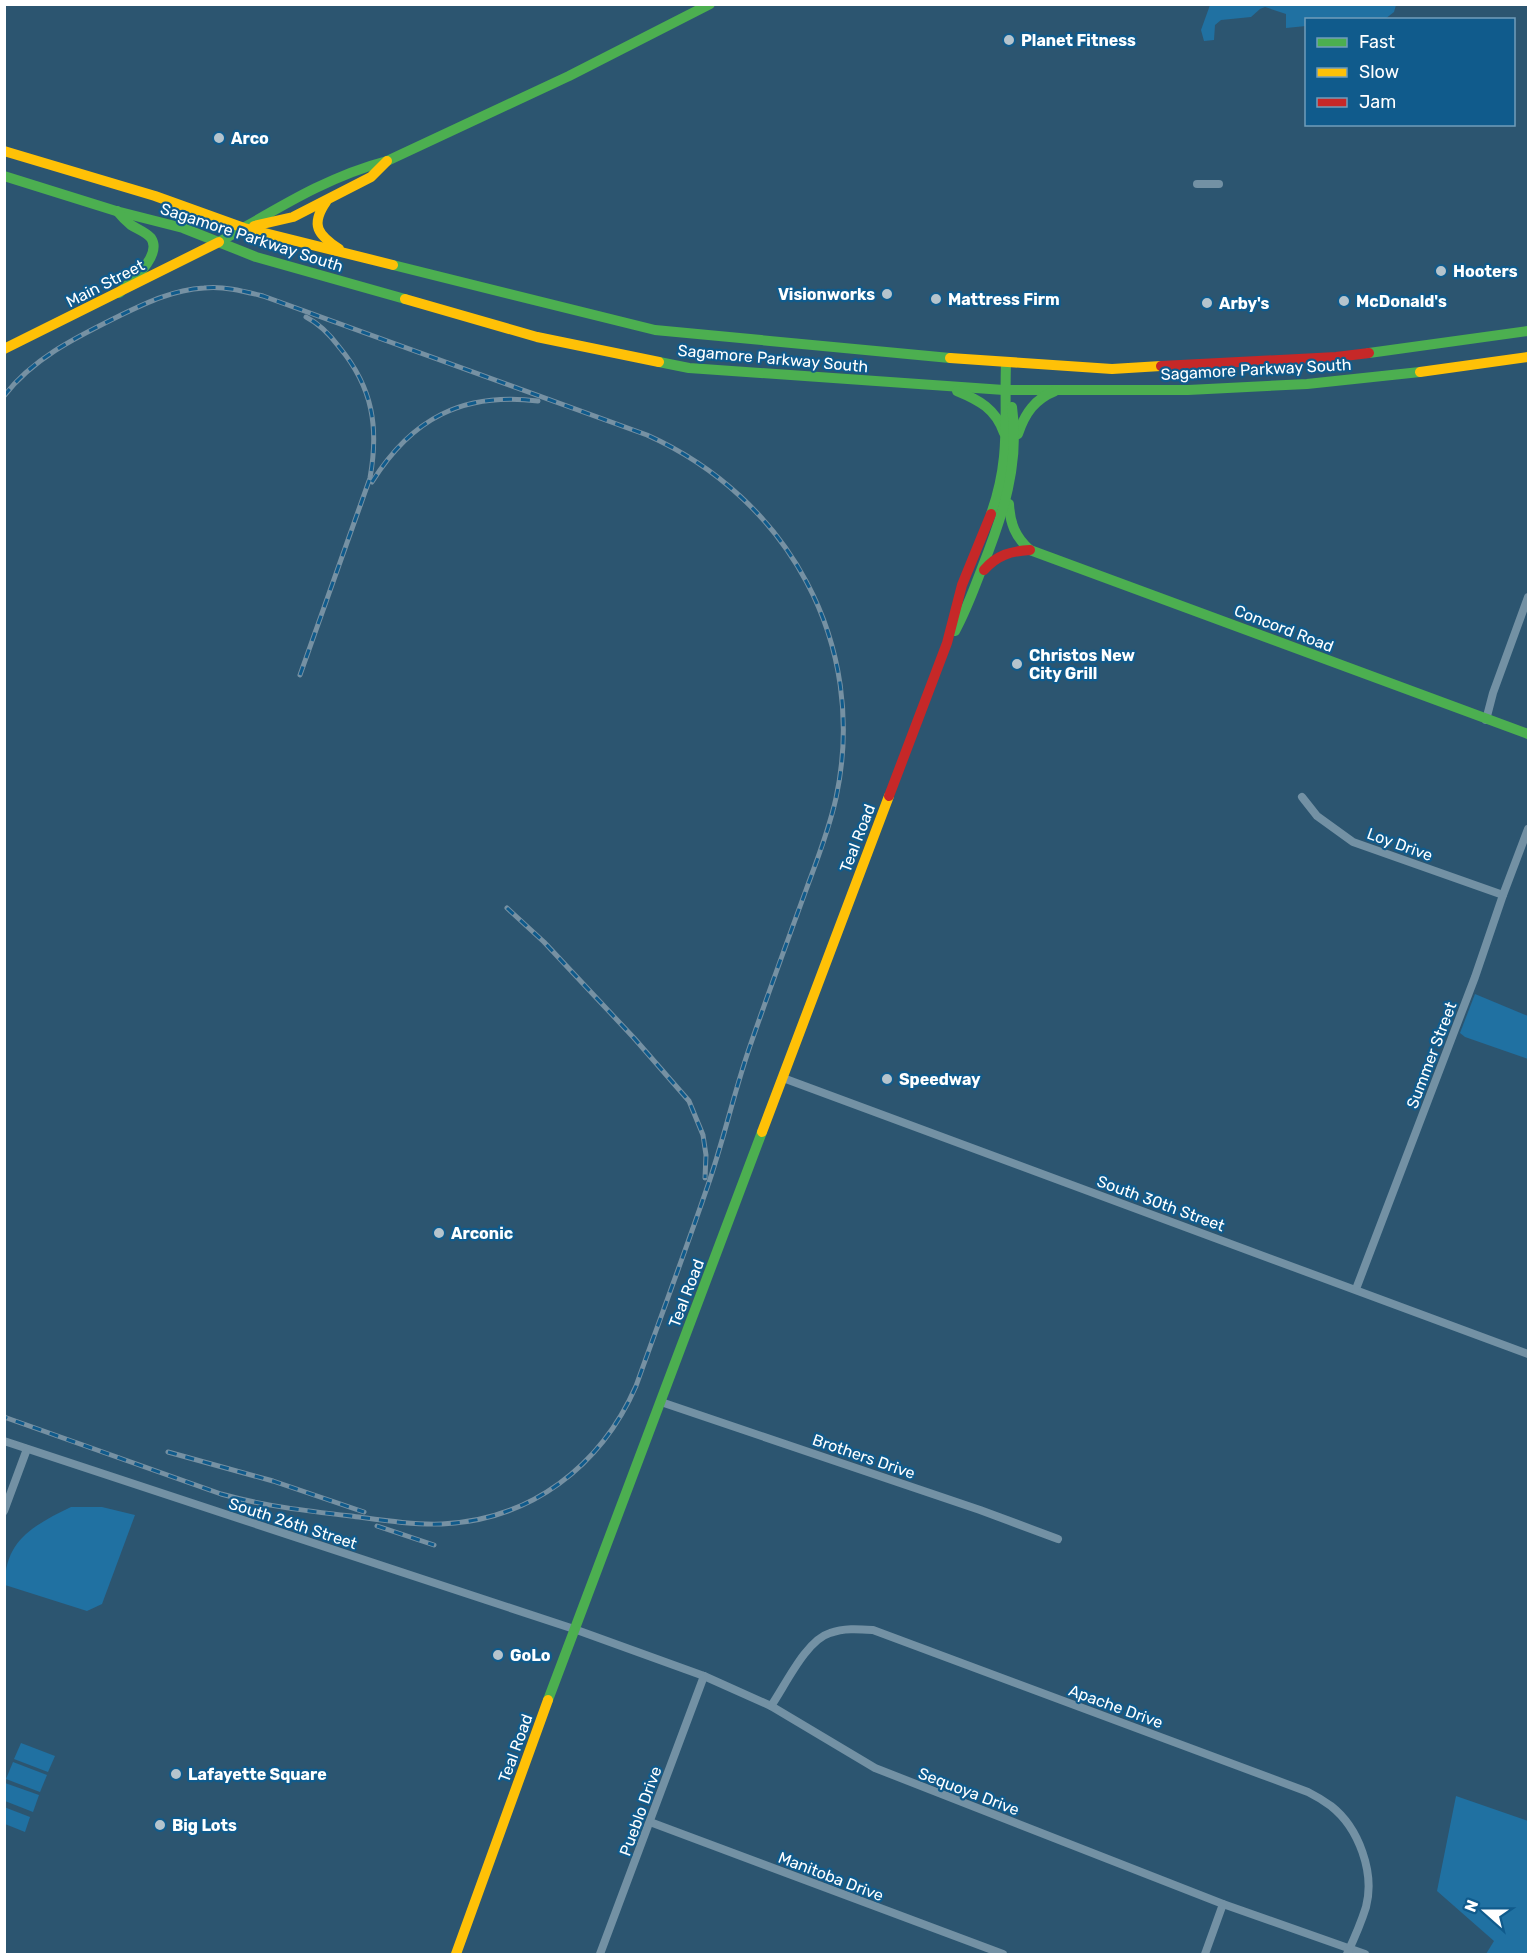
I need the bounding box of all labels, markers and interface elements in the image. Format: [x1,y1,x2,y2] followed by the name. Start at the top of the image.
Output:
[1305,18,1515,126] legend
[1021,31,1136,50] place label: Planet Fitness
[1359,31,1395,53] text: Fast
[1002,33,1016,47] marker: Planet Fitness
[1359,61,1399,83] text: Slow
[1359,91,1396,113] text: Jam
[231,129,269,148] place label: Arco
[212,131,226,145] marker: Arco
[158,199,346,276] street label: Sagamore Parkway South
[63,256,148,311] street label: Main Street
[1453,262,1518,281] place label: Hooters
[1434,264,1448,278] marker: Hooters
[778,285,875,304] place label: Visionworks
[880,287,894,301] marker: Visionworks
[948,290,1060,309] place label: Mattress Firm
[929,292,943,306] marker: Mattress Firm
[1356,292,1447,311] place label: McDonald's
[1219,294,1270,313] place label: Arby's
[1337,294,1351,308] marker: McDonald's
[1200,296,1214,310] marker: Arby's
[677,341,869,376] street label: Sagamore Parkway South
[1160,355,1352,384] street label: Sagamore Parkway South
[1231,601,1336,656] street label: Concord Road
[1029,646,1136,683] place label: Christos New City Grill
[1010,657,1024,671] marker: Christos New City Grill
[836,802,879,875] street label: Teal Road
[1364,824,1435,865] street label: Loy Drive
[1402,999,1461,1111] street label: Summer Street
[899,1070,981,1089] place label: Speedway
[880,1072,894,1086] marker: Speedway
[1094,1172,1227,1235] street label: South 30th Street
[451,1224,513,1243] place label: Arconic
[432,1226,446,1240] marker: Arconic
[665,1257,708,1330] street label: Teal Road
[810,1430,918,1483] street label: Brothers Drive
[226,1494,359,1553] street label: South 26th Street
[510,1646,551,1665] place label: GoLo
[491,1648,505,1662] marker: GoLo
[1066,1681,1166,1732] street label: Apache Drive
[494,1711,537,1785] street label: Teal Road
[916,1763,1022,1819] street label: Sequoya Drive
[615,1764,665,1859] street label: Pueblo Drive
[188,1765,327,1784] place label: Lafayette Square
[169,1767,183,1781] marker: Lafayette Square
[172,1816,237,1835] place label: Big Lots
[153,1818,167,1832] marker: Big Lots
[775,1848,886,1905] street label: Manitoba Drive
[1455,1881,1515,1941] north arrow
[1461,1897,1482,1915] text: N

